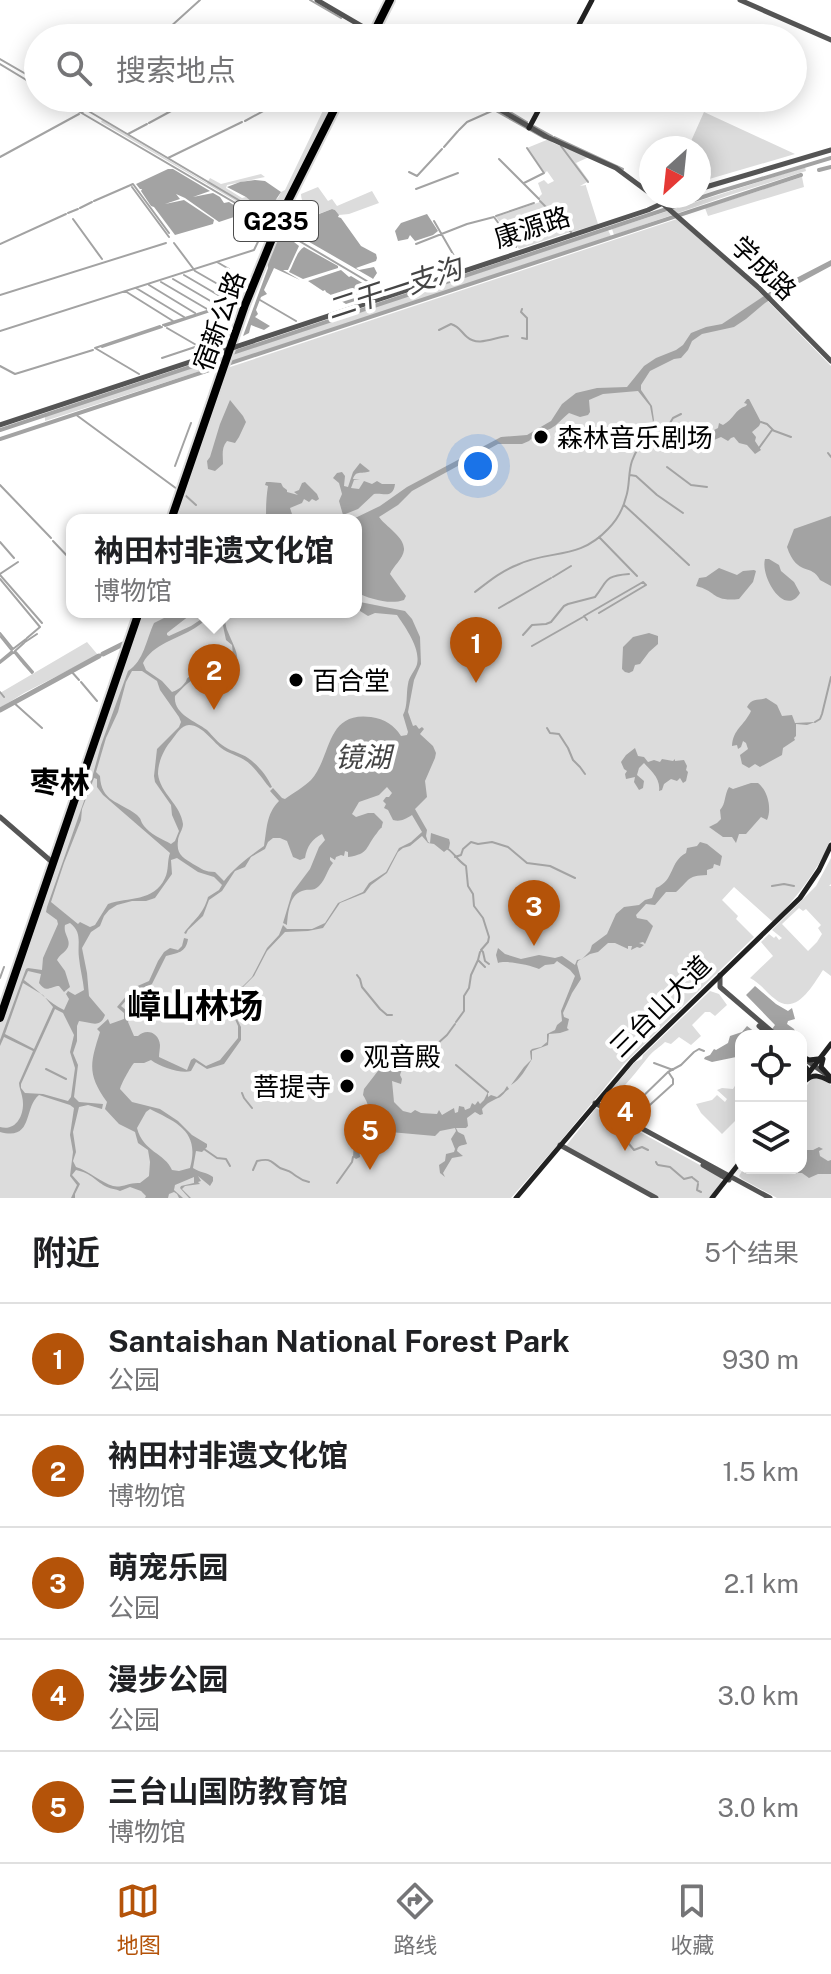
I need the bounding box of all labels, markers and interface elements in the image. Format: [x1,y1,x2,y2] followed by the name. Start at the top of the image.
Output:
[24,24,807,112] search box
[52,46,96,90] icon: search
[116,52,236,88] text: 搜索地点
[639,136,711,208] north arrow
[490,200,574,254] street label: 康源路
[234,201,318,241] road number: G235
[725,230,803,306] street label: 学成路
[322,250,469,325] water label: 二干一支沟
[187,267,251,375] street label: 宿新公路
[557,422,713,453] place label: 森林音乐剧场
[532,428,550,446] marker: 森林音乐剧场
[458,446,498,486] your location
[66,514,362,618] popup
[94,532,334,568] text: 衲田村非遗文化馆
[94,575,172,606] text: 博物馆
[450,617,502,683] pin: 1
[188,644,240,710] pin: 2
[312,665,390,696] place label: 百合堂
[287,671,305,689] marker: 百合堂
[335,740,395,773] water label: 镜湖
[30,764,90,800] district label: 枣林
[508,880,560,946] pin: 3
[603,949,717,1063] street label: 三台山大道
[127,986,263,1026] district label: 嶂山林场
[735,1030,807,1174] map controls
[735,1030,807,1102] button: locate
[363,1041,441,1072] place label: 观音殿
[338,1047,356,1065] marker: 观音殿
[253,1071,331,1102] place label: 菩提寺
[338,1077,356,1095] marker: 菩提寺
[599,1085,651,1151] pin: 4
[735,1102,807,1174] button: layers
[344,1104,396,1170] pin: 5
[32,1233,100,1273] text: 附近
[704,1237,799,1268] text: 5个结果
[108,1323,570,1359] text: Santaishan National Forest Park
[52,1344,64,1375] text: 1
[722,1344,799,1375] text: 930 m
[108,1364,160,1395] text: 公园
[108,1437,348,1473] text: 衲田村非遗文化馆
[50,1456,66,1487] text: 2
[723,1456,799,1487] text: 1.5 km
[108,1480,186,1511] text: 博物馆
[108,1549,228,1585] text: 萌宠乐园
[49,1568,67,1599] text: 3
[724,1568,799,1599] text: 2.1 km
[108,1592,160,1623] text: 公园
[108,1661,228,1697] text: 漫步公园
[49,1680,67,1711] text: 4
[717,1680,799,1711] text: 3.0 km
[108,1704,160,1735] text: 公园
[108,1773,348,1809] text: 三台山国防教育馆
[49,1792,67,1823] text: 5
[717,1792,799,1823] text: 3.0 km
[108,1816,186,1847] text: 博物馆
[116,1879,161,1959] tab: 地图
[393,1879,438,1959] tab: 路线
[670,1879,715,1959] tab: 收藏

